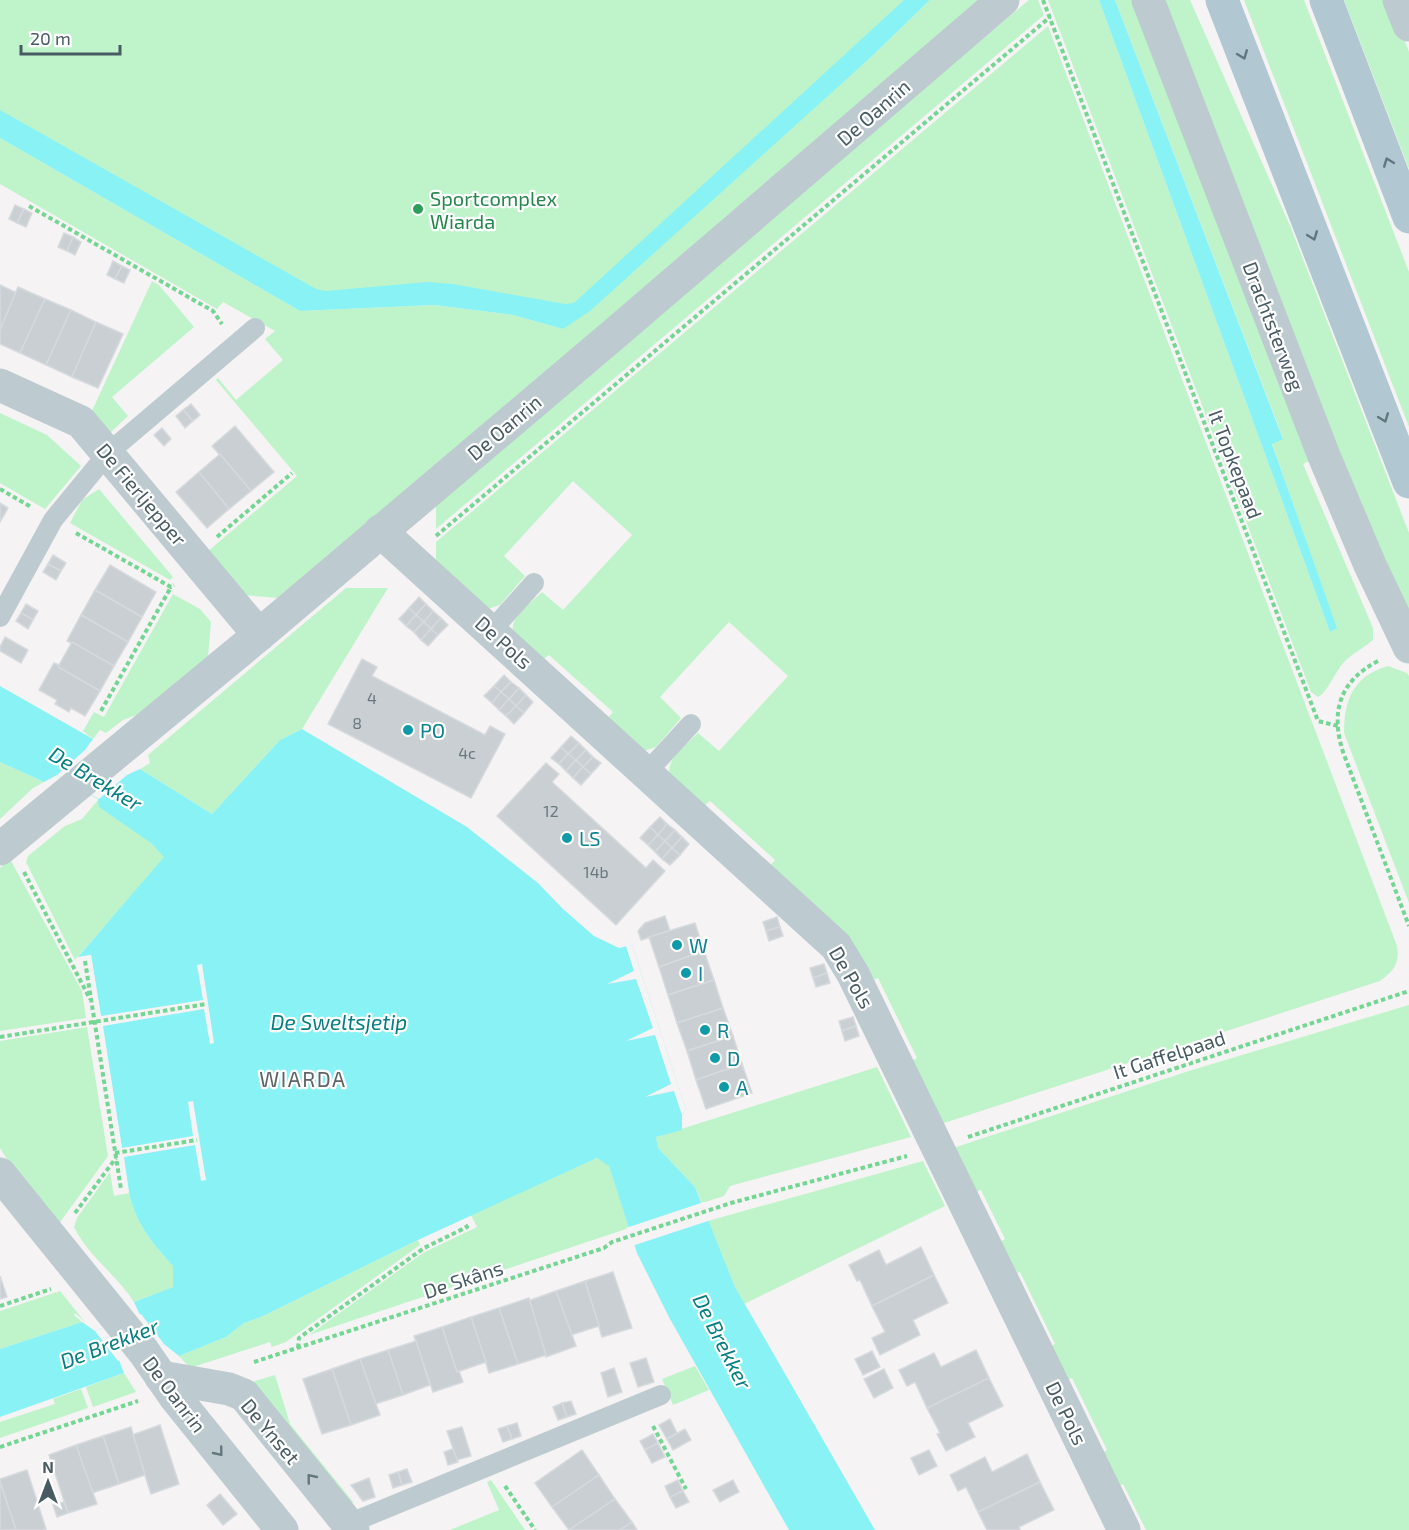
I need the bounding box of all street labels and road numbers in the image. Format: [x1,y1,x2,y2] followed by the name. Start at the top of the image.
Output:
[832,74,914,150] street label: De Oanrin
[1238,258,1310,394] street label: Drachtsterweg
[462,389,546,465] street label: De Oanrin
[1204,406,1268,522] street label: It Topkepaad
[92,438,192,550] street label: De Fierljepper
[471,610,537,674] street label: De Pols
[825,942,879,1012] street label: De Pols
[1110,1025,1228,1083] street label: It Gaffelpaad
[420,1255,506,1303] street label: De Skâns
[139,1351,211,1437] street label: De Oanrin
[1041,1377,1093,1449] street label: De Pols
[237,1393,306,1469] street label: De Ynset

